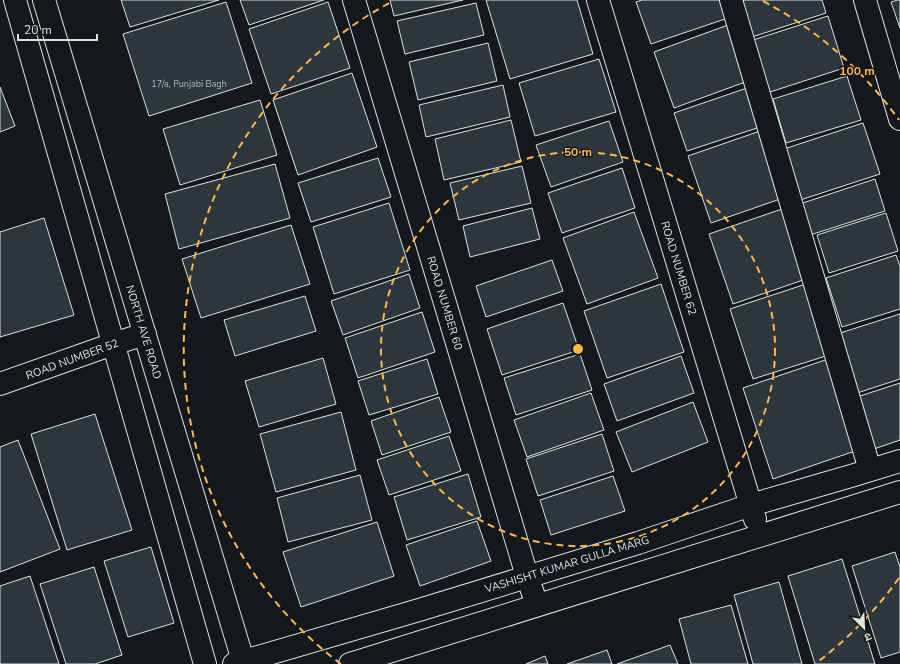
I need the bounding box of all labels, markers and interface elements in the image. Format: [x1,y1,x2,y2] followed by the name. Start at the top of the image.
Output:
[18,16,97,42] scale bar
[24,22,52,38] text: 20 m
[839,63,875,79] text: 100 m
[151,78,227,90] house number: 17/a, Punjabi Bagh
[564,144,592,160] text: 50 m
[657,219,700,317] street label: ROAD NUMBER 62
[423,254,466,352] street label: ROAD NUMBER 60
[122,283,165,381] street label: NORTH AVE ROAD
[24,336,121,383] street label: ROAD NUMBER 52
[571,342,585,356] centre of rings
[482,532,651,597] street label: VASHISHT KUMAR GULLA MARG
[844,608,884,648] north arrow
[861,629,874,645] text: उ

